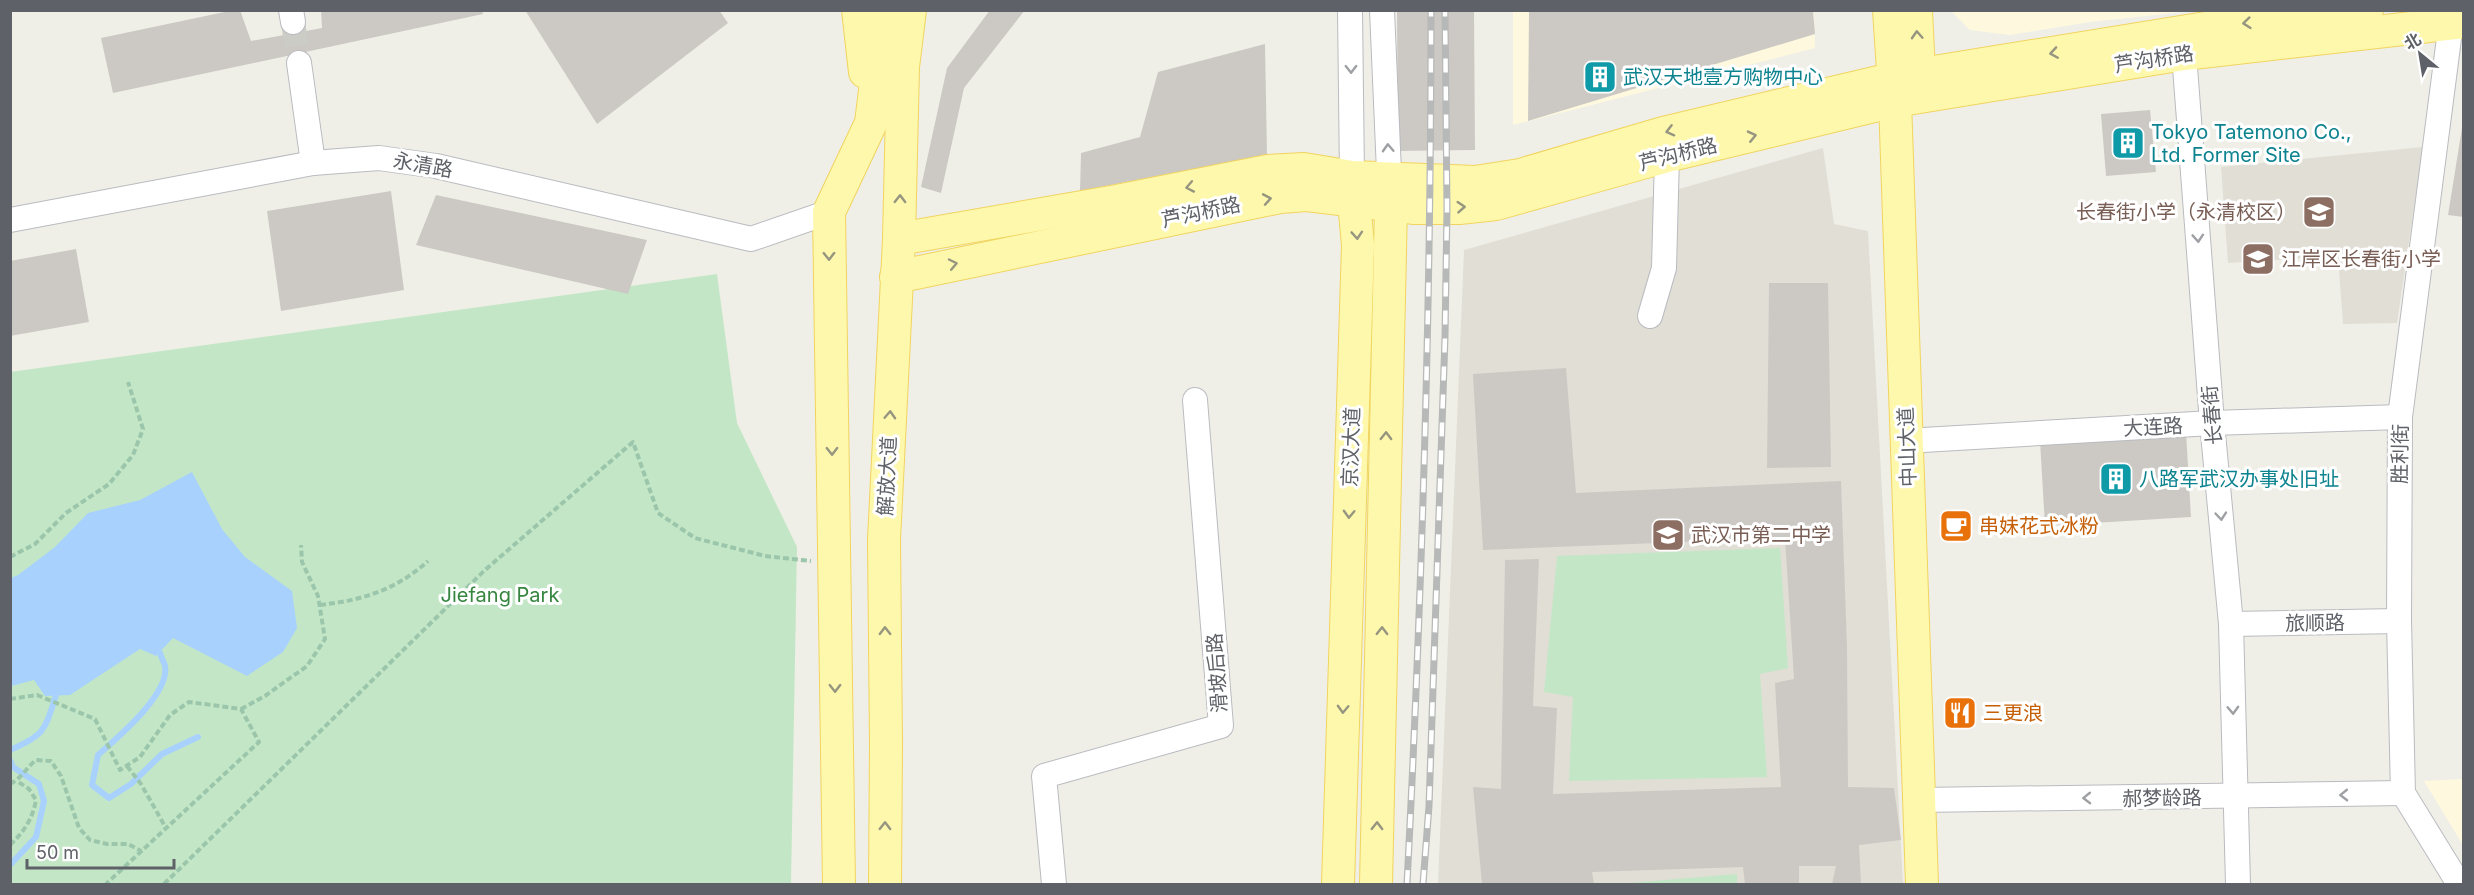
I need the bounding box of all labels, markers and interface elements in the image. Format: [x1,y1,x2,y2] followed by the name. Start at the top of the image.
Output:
[2242,16,2251,29] one-way arrow
[2390,24,2450,84] north arrow
[2401,28,2424,54] text: 北
[1911,31,1924,40] one-way arrow
[2113,41,2195,77] street label: 芦沟桥路
[2049,46,2058,58] one-way arrow
[1582,59,1618,95] building icon: 武汉天地壹方购物中心
[1344,64,1357,73] one-way arrow
[1623,65,1823,89] place label: 武汉天地壹方购物中心
[2151,120,2352,167] place label: Tokyo Tatemono Co., Ltd. Former Site
[1665,124,1675,137] one-way arrow
[2110,125,2146,161] building icon: Tokyo Tatemono Co., Ltd. Former Site
[1747,130,1757,143] one-way arrow
[1636,133,1720,175] street label: 芦沟桥路
[1381,143,1394,152] one-way arrow
[391,148,455,182] street label: 永清路
[1186,180,1196,193] one-way arrow
[1159,192,1243,232] street label: 芦沟桥路
[1262,193,1272,206] one-way arrow
[2301,194,2337,230] school or university icon: 长春街小学（永清校区）
[893,195,906,204] one-way arrow
[2076,200,2296,224] place label: 长春街小学（永清校区）
[1456,201,1466,214] one-way arrow
[1350,230,1363,240] one-way arrow
[2191,233,2204,242] one-way arrow
[2240,241,2276,277] school or university icon: 江岸区长春街小学
[2281,247,2441,271] place label: 江岸区长春街小学
[823,252,835,261] one-way arrow
[948,259,958,272] one-way arrow
[2197,384,2227,446] street label: 长春街
[1338,407,1364,487] street label: 京汉大道
[1894,407,1920,487] street label: 中山大道
[883,411,896,420] one-way arrow
[2122,413,2184,441] street label: 大连路
[2387,424,2413,484] street label: 胜利街
[1380,432,1392,441] one-way arrow
[873,435,901,517] street label: 解放大道
[825,447,838,456] one-way arrow
[2098,461,2134,497] building icon: 八路军武汉办事处旧址
[2139,467,2339,491] place label: 八路军武汉办事处旧址
[1938,508,1974,544] cafe icon: 串妹花式冰粉
[1343,509,1356,518] one-way arrow
[2214,511,2227,520] one-way arrow
[1979,514,2099,538] place label: 串妹花式冰粉
[1650,517,1686,553] school or university icon: 武汉市第二中学
[1691,523,1831,547] place label: 武汉市第二中学
[441,583,559,607] park label: Jiefang Park
[2285,610,2345,636] street label: 旅顺路
[879,627,891,636] one-way arrow
[1375,627,1388,636] one-way arrow
[1202,632,1232,714] street label: 滑坡后路
[829,684,841,693] one-way arrow
[1942,695,1978,731] restaurant icon: 三更浪
[1983,701,2043,725] place label: 三更浪
[1337,704,1350,713] one-way arrow
[2227,706,2240,715] one-way arrow
[2122,785,2202,811] street label: 郝梦龄路
[2340,788,2349,801] one-way arrow
[2082,792,2091,804] one-way arrow
[879,822,892,831] one-way arrow
[1371,822,1384,831] one-way arrow
[27,832,174,870] scale bar
[36,842,79,863] text: 50 m

